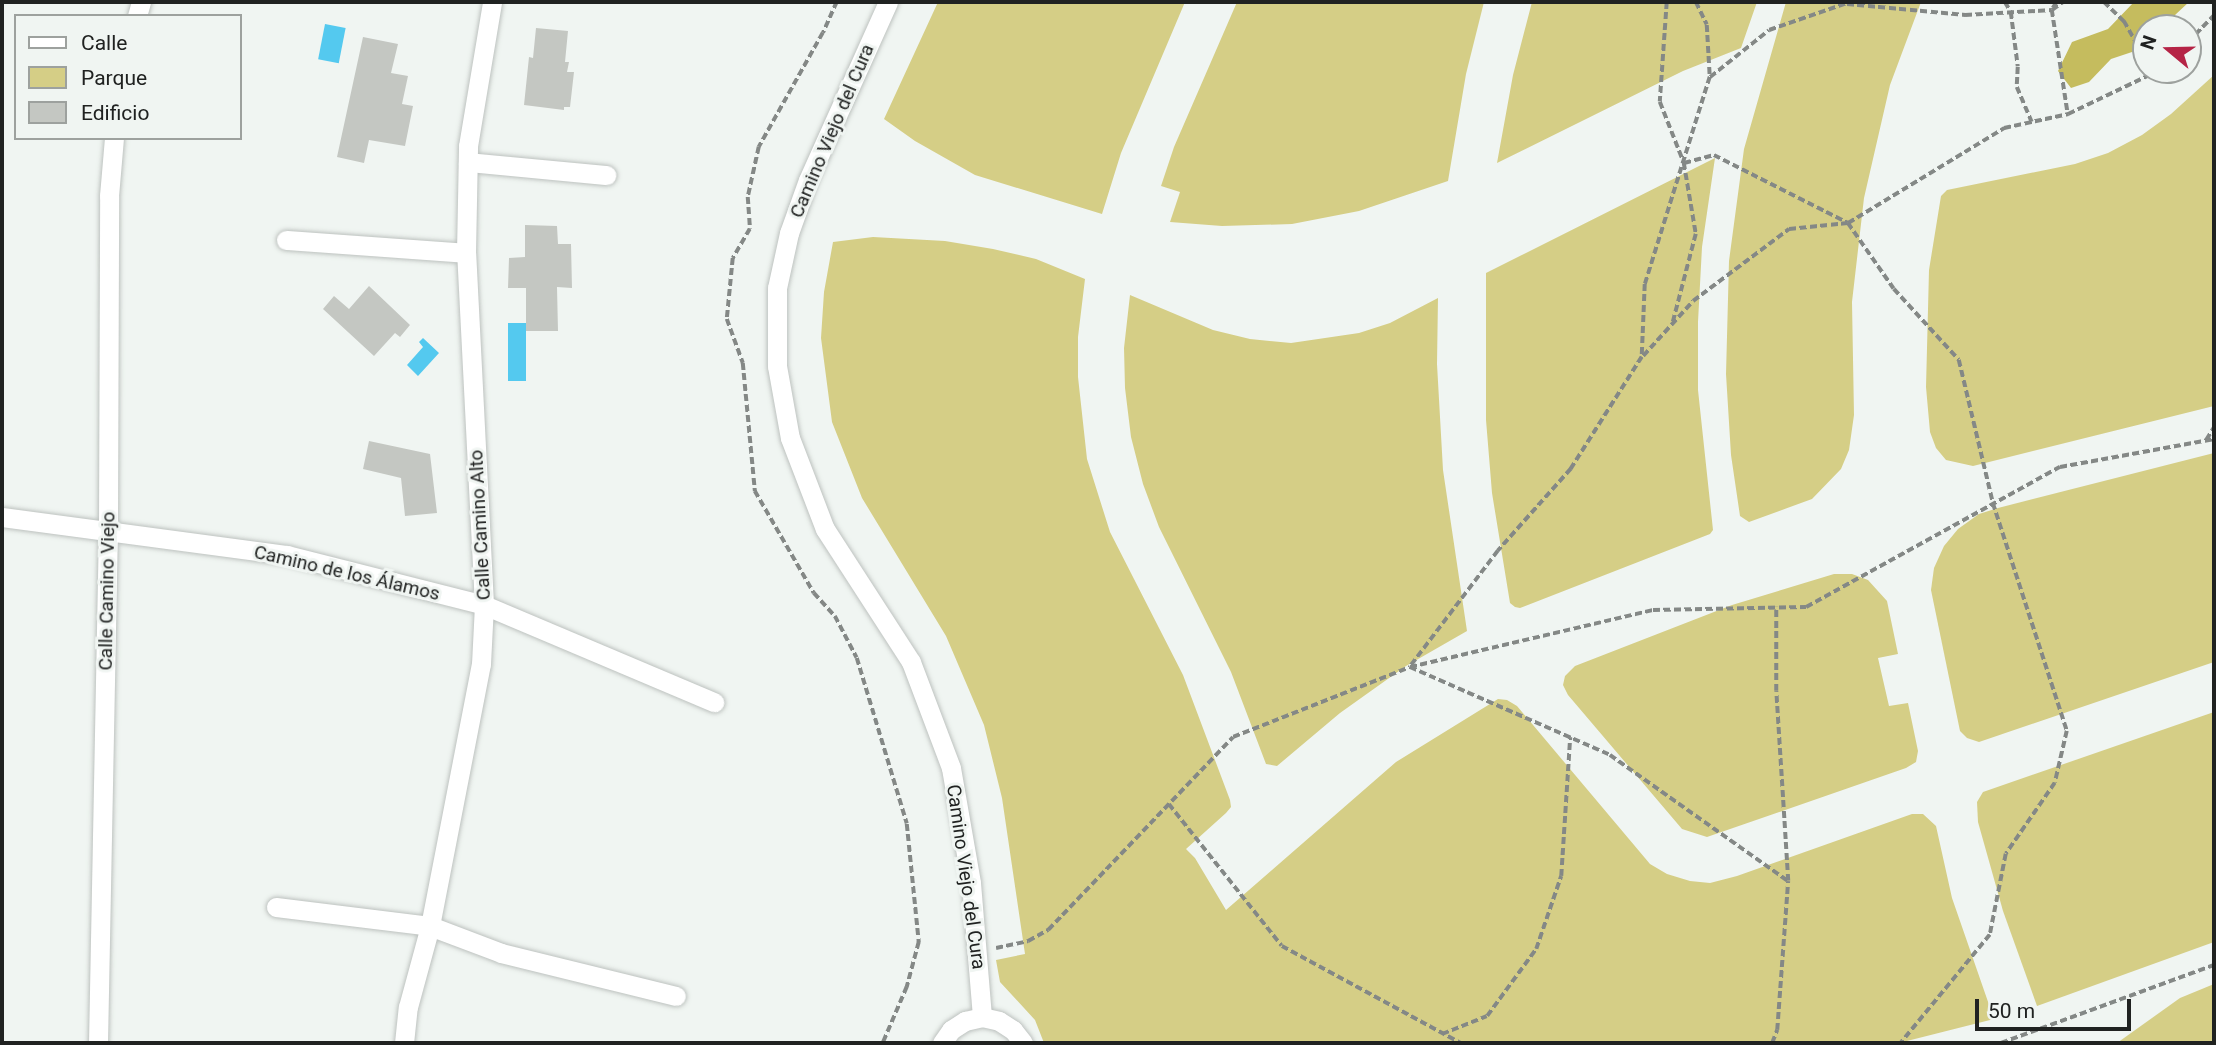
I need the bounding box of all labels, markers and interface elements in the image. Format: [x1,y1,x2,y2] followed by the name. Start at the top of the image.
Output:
[14,14,242,140] legend
[2132,14,2202,84] north arrow
[81,31,127,55] text: Calle
[2136,33,2162,53] text: N
[785,41,879,221] street label: Camino Viejo del Cura
[81,66,147,90] text: Parque
[81,101,149,125] text: Edificio
[465,449,495,601] street label: Calle Camino Alto
[94,511,120,671] street label: Calle Camino Viejo
[252,541,442,605] street label: Camino de los Álamos
[942,783,990,971] street label: Camino Viejo del Cura
[1978,986,2134,1030] scale bar
[1988,999,2035,1023] text: 50 m

